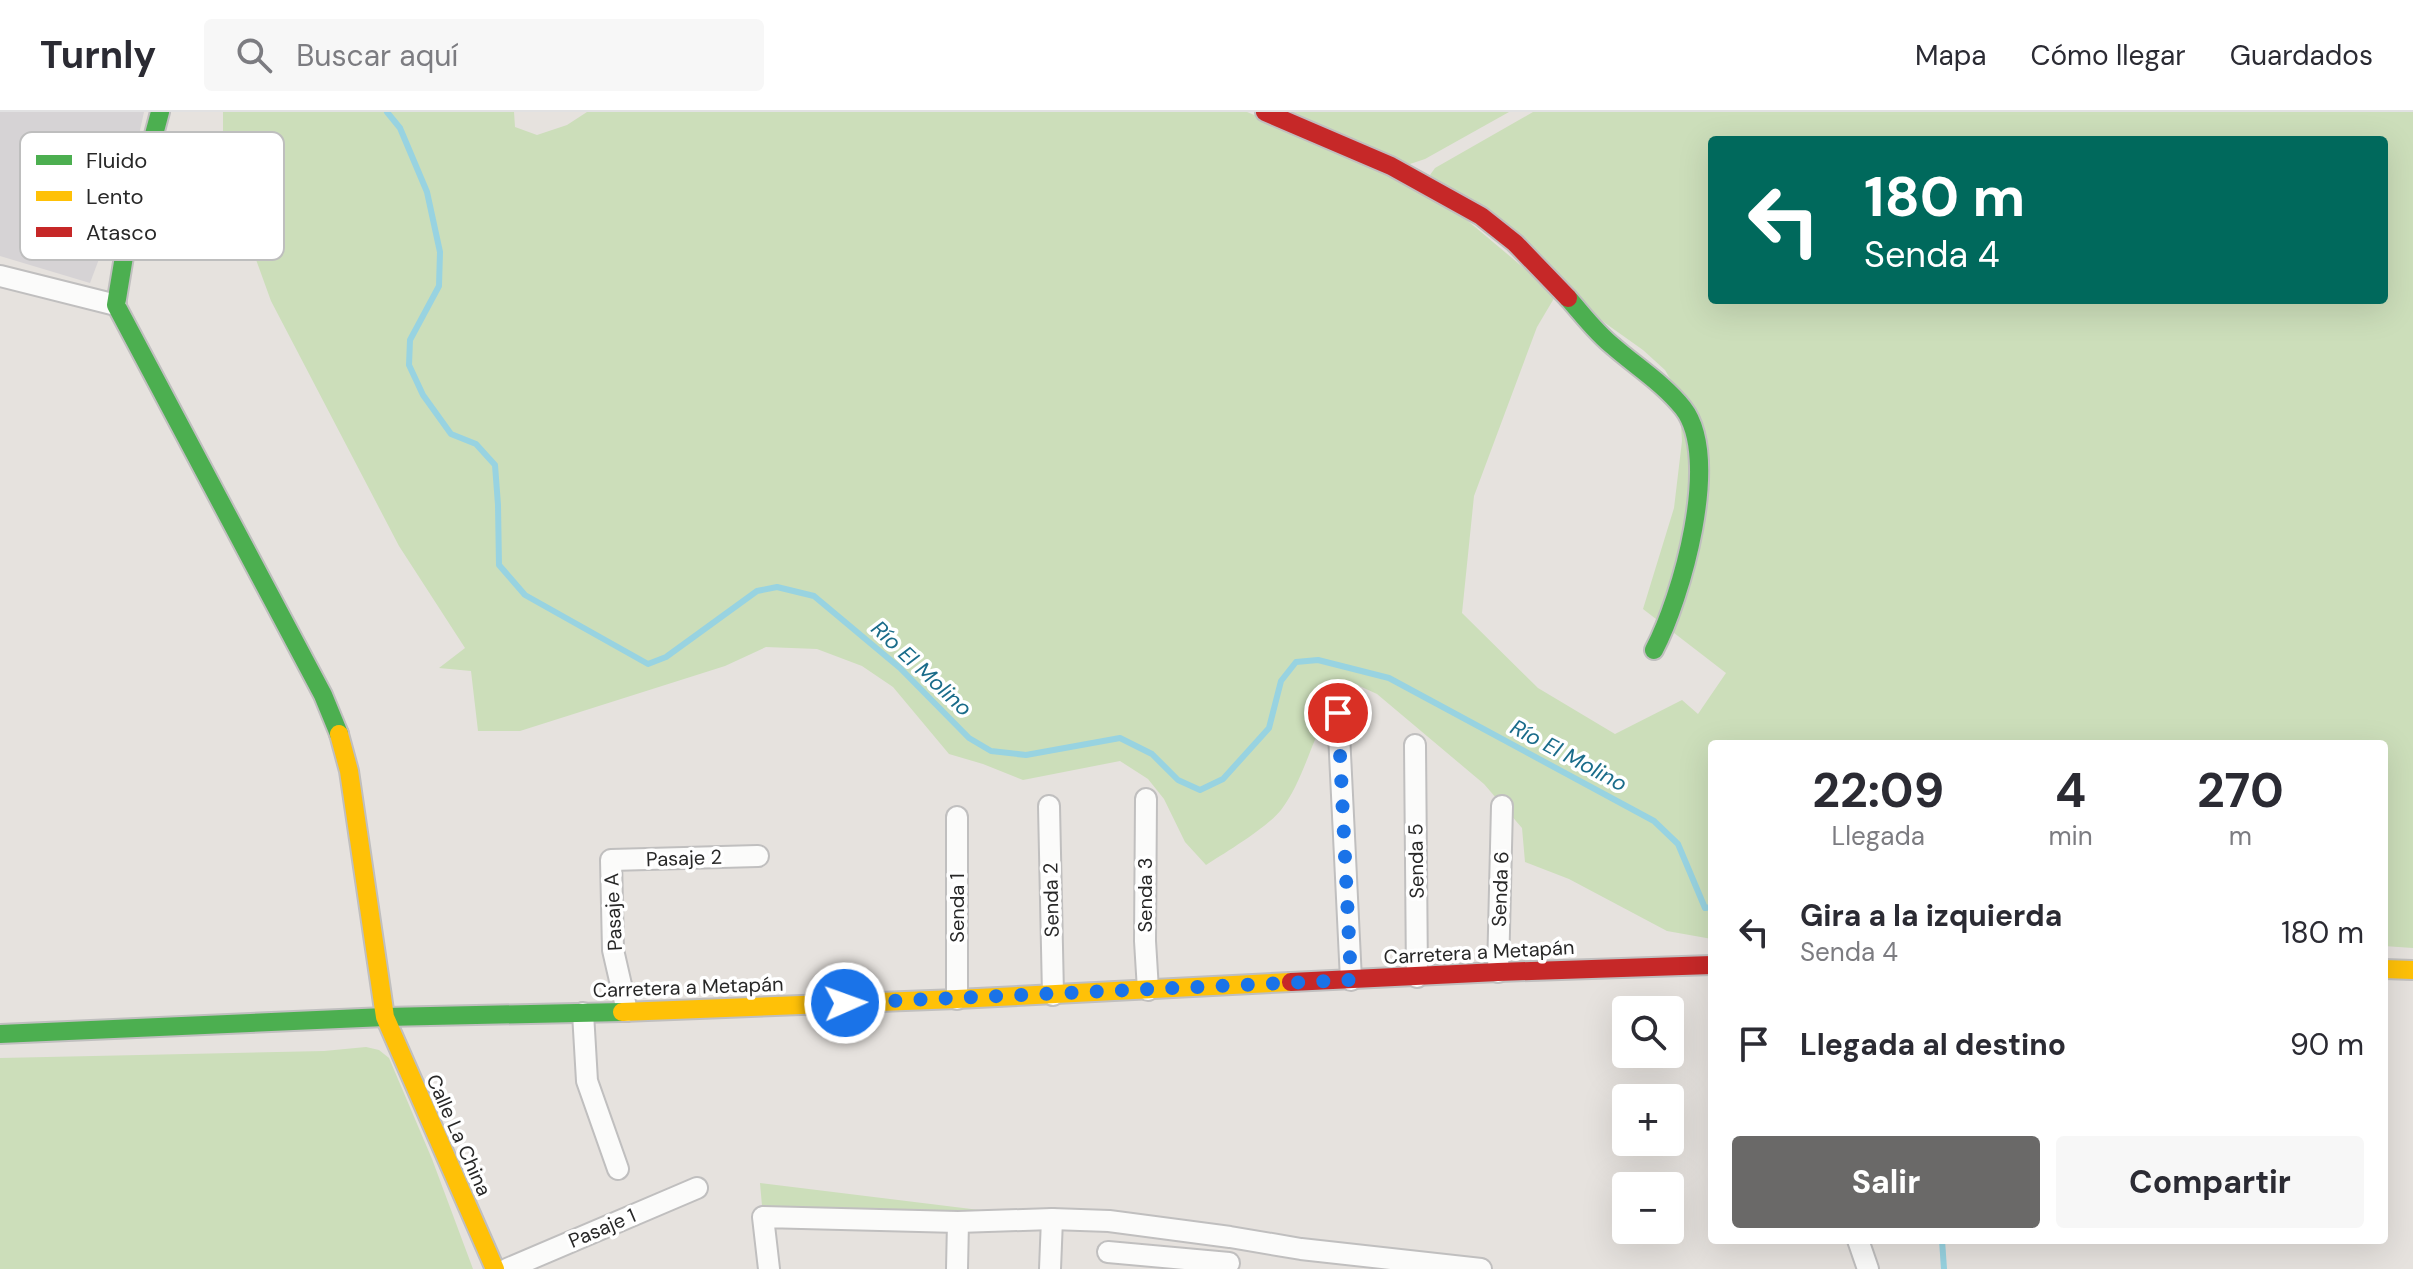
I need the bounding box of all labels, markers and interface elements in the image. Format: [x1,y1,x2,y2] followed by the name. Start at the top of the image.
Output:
[204,19,764,91] search box
[40,30,156,80] text: Turnly
[232,33,276,77] icon: search
[296,36,458,75] text: Buscar aquí
[1915,37,1986,74] text: Mapa
[2030,37,2186,74] text: Cómo llegar
[2230,37,2373,74] text: Guardados
[20,132,284,260] legend
[86,146,147,175] text: Fluido
[1864,160,2025,233] text: 180 m
[1732,168,1836,272] icon: left
[86,182,144,211] text: Lento
[86,218,157,247] text: Atasco
[1864,231,2000,278] text: Senda 4
[865,614,978,723] water label: Río El Molino
[1304,679,1372,747] pin
[1316,691,1360,735] icon: arrive
[1505,713,1632,798] water label: Río El Molino
[1812,759,1944,822] text: 22:09
[2055,759,2086,822] text: 4
[2197,759,2284,822] text: 270
[1832,819,1925,853] text: Llegada
[2048,819,2093,853] text: min
[2229,819,2252,853] text: m
[1402,823,1430,899] street label: Senda 5
[646,844,722,872] street label: Pasaje 2
[1486,851,1514,927] street label: Senda 6
[1132,858,1158,933] street label: Senda 3
[1037,862,1065,938] street label: Senda 2
[598,872,628,952] street label: Pasaje A
[944,873,970,943] street label: Senda 1
[1800,896,2062,935] text: Gira a la izquierda
[1732,910,1776,954] icon: left
[2281,913,2364,952] text: 180 m
[1383,934,1575,970] street label: Carretera a Metapán
[1800,935,1898,969] text: Senda 4
[803,961,887,1045] position arrow
[592,971,784,1003] street label: Carretera a Metapán
[1612,996,1684,1244] map controls
[1612,996,1684,1068] button: search
[1732,1022,1776,1066] icon: arrive
[1800,1025,2066,1064] text: Llegada al destino
[2290,1025,2364,1064] text: 90 m
[421,1070,497,1200] street label: Calle La China
[1612,1084,1684,1156] button: +
[1732,1136,2040,1228] button: Salir
[2056,1136,2364,1228] button: Compartir
[1612,1172,1684,1244] button: −
[564,1202,640,1254] street label: Pasaje 1

